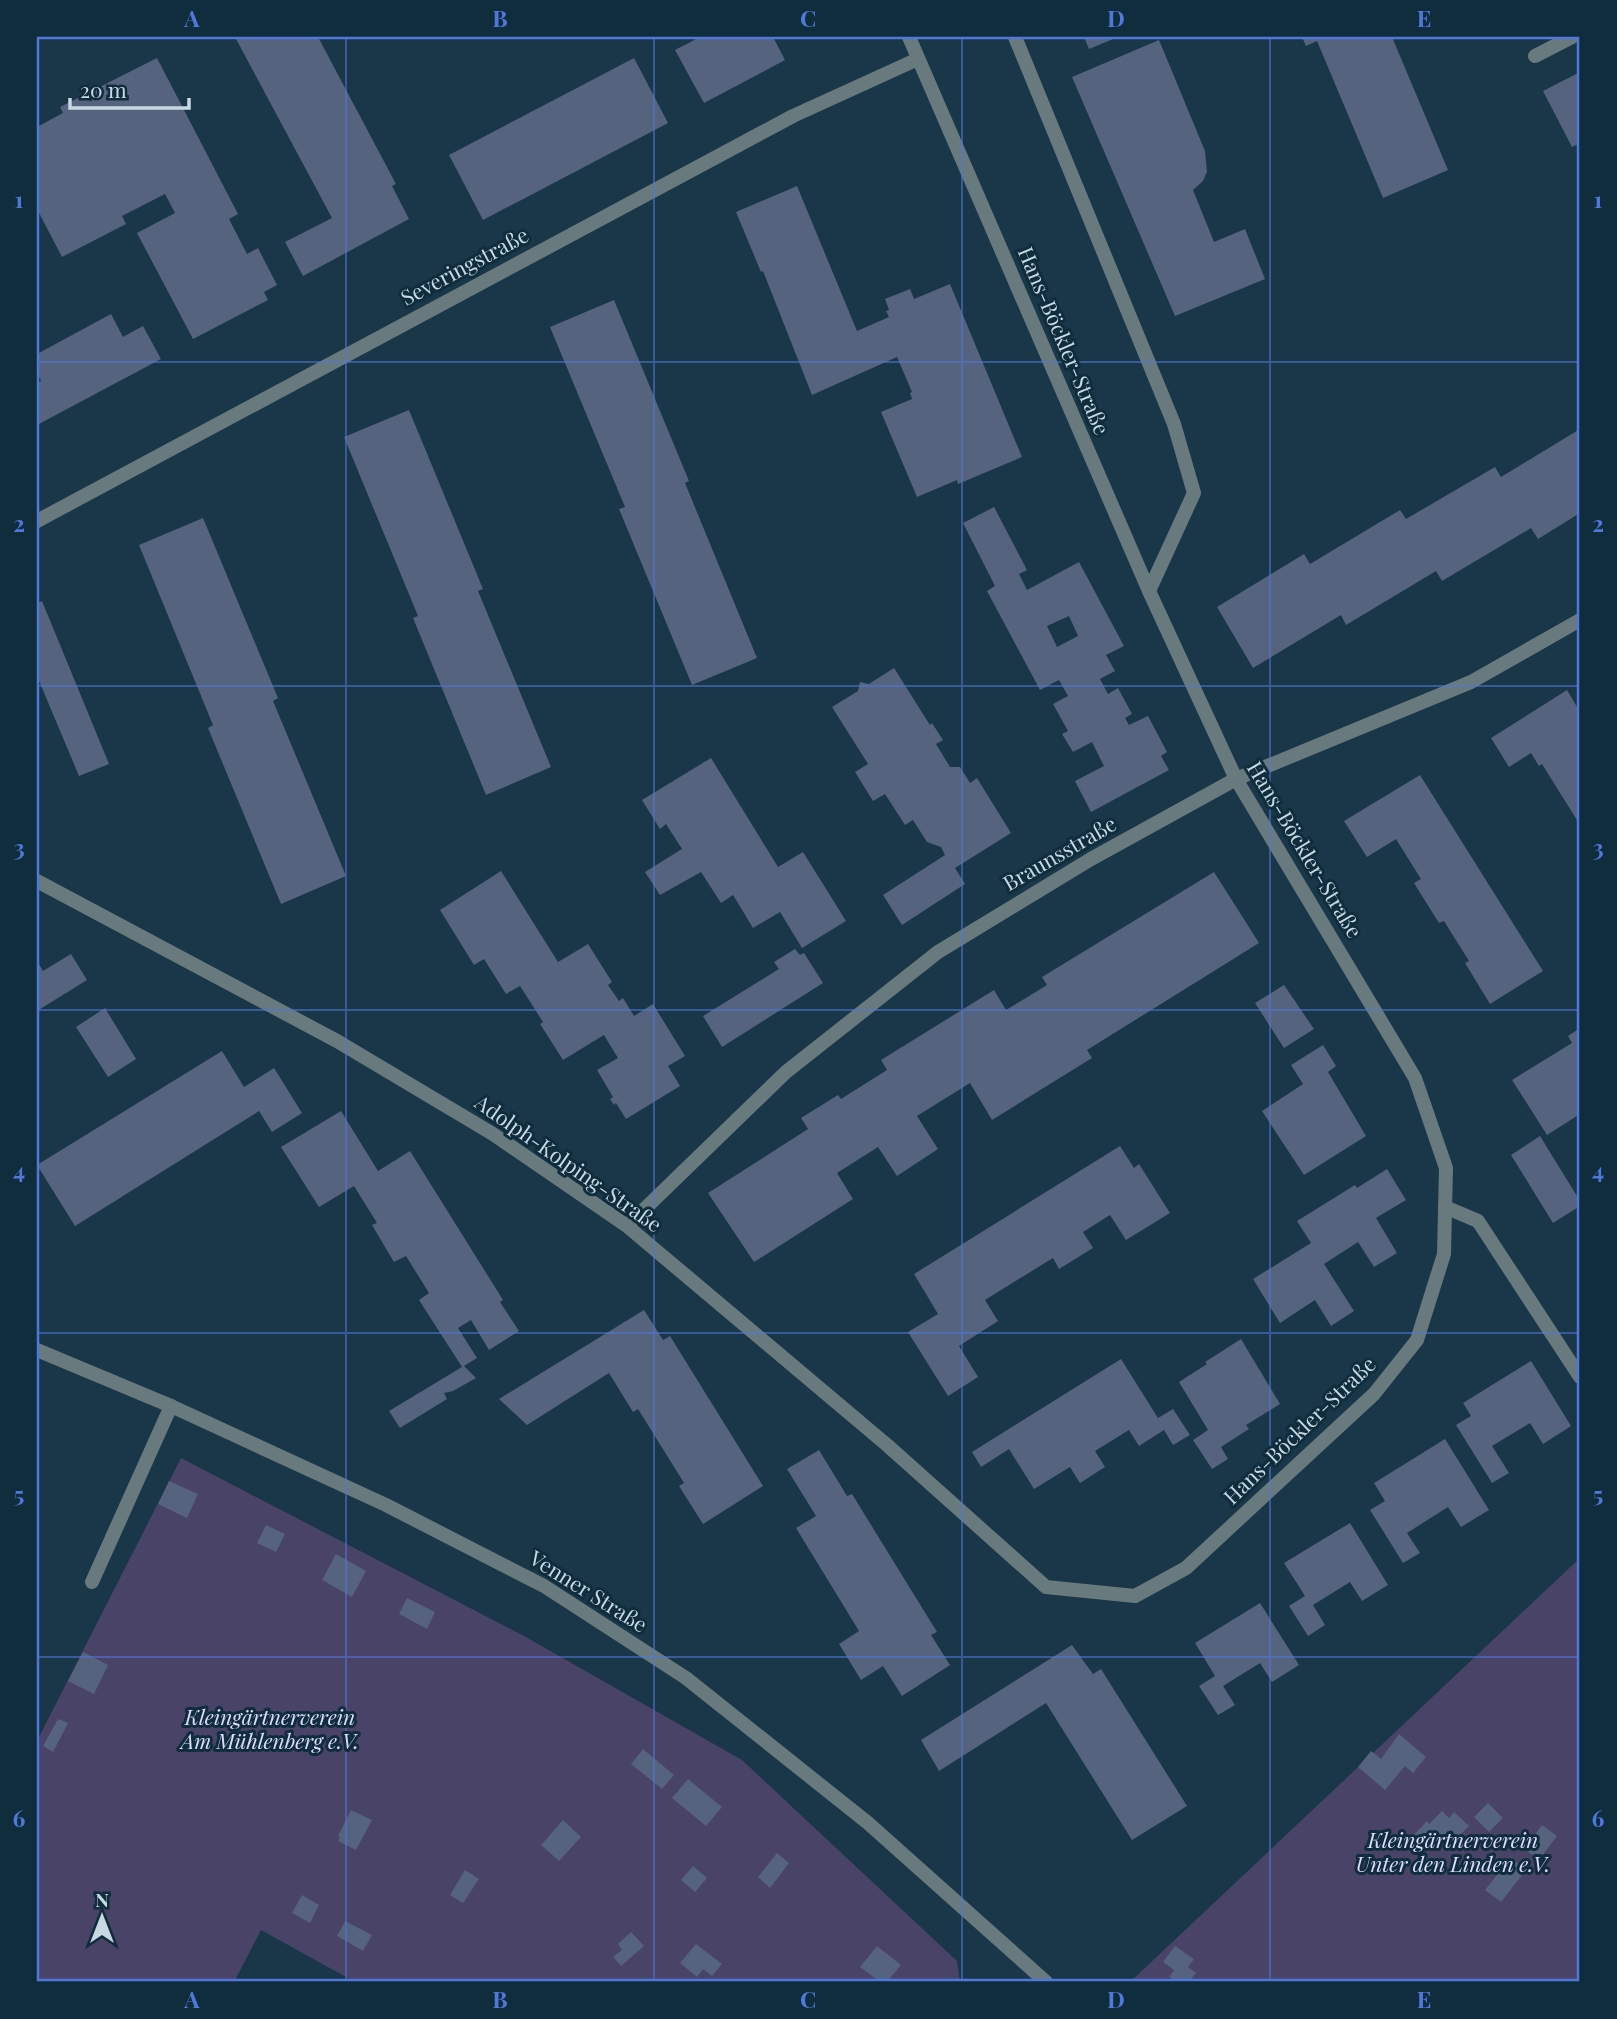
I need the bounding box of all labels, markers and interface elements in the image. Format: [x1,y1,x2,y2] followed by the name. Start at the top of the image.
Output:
[183,2,200,33] text: A
[492,2,508,33] text: B
[800,2,816,33] text: C
[1107,2,1125,33] text: D
[1417,2,1431,33] text: E
[70,66,189,110] scale bar
[80,75,127,103] text: 20 m
[15,183,24,214] text: 1
[1594,183,1603,214] text: 1
[395,220,533,311] street label: Severingstraße
[1013,242,1117,438] street label: Hans-Böckler-Straße
[13,507,25,538] text: 2
[1592,507,1604,538] text: 2
[1242,755,1370,943] street label: Hans-Böckler-Straße
[997,809,1121,896] street label: Braunsstraße
[13,831,25,862] text: 3
[1592,831,1604,862] text: 3
[469,1087,668,1238] street label: Adolph-Kolping-Straße
[13,1154,25,1185] text: 4
[1592,1154,1604,1185] text: 4
[1216,1349,1381,1510] street label: Hans-Böckler-Straße
[14,1478,24,1509] text: 5
[1593,1478,1603,1509] text: 5
[524,1542,653,1638] street label: Venner Straße
[179,1702,359,1754] park label: Kleingärtnerverein Am Mühlenberg e.V.
[13,1802,26,1833] text: 6
[1592,1802,1605,1833] text: 6
[1356,1825,1550,1877] park label: Kleingärtnerverein Unter den Linden e.V.
[66,1882,136,1952] north arrow
[95,1886,109,1912] text: N
[183,1983,200,2014] text: A
[492,1983,508,2014] text: B
[800,1983,816,2014] text: C
[1107,1983,1125,2014] text: D
[1417,1983,1431,2014] text: E

